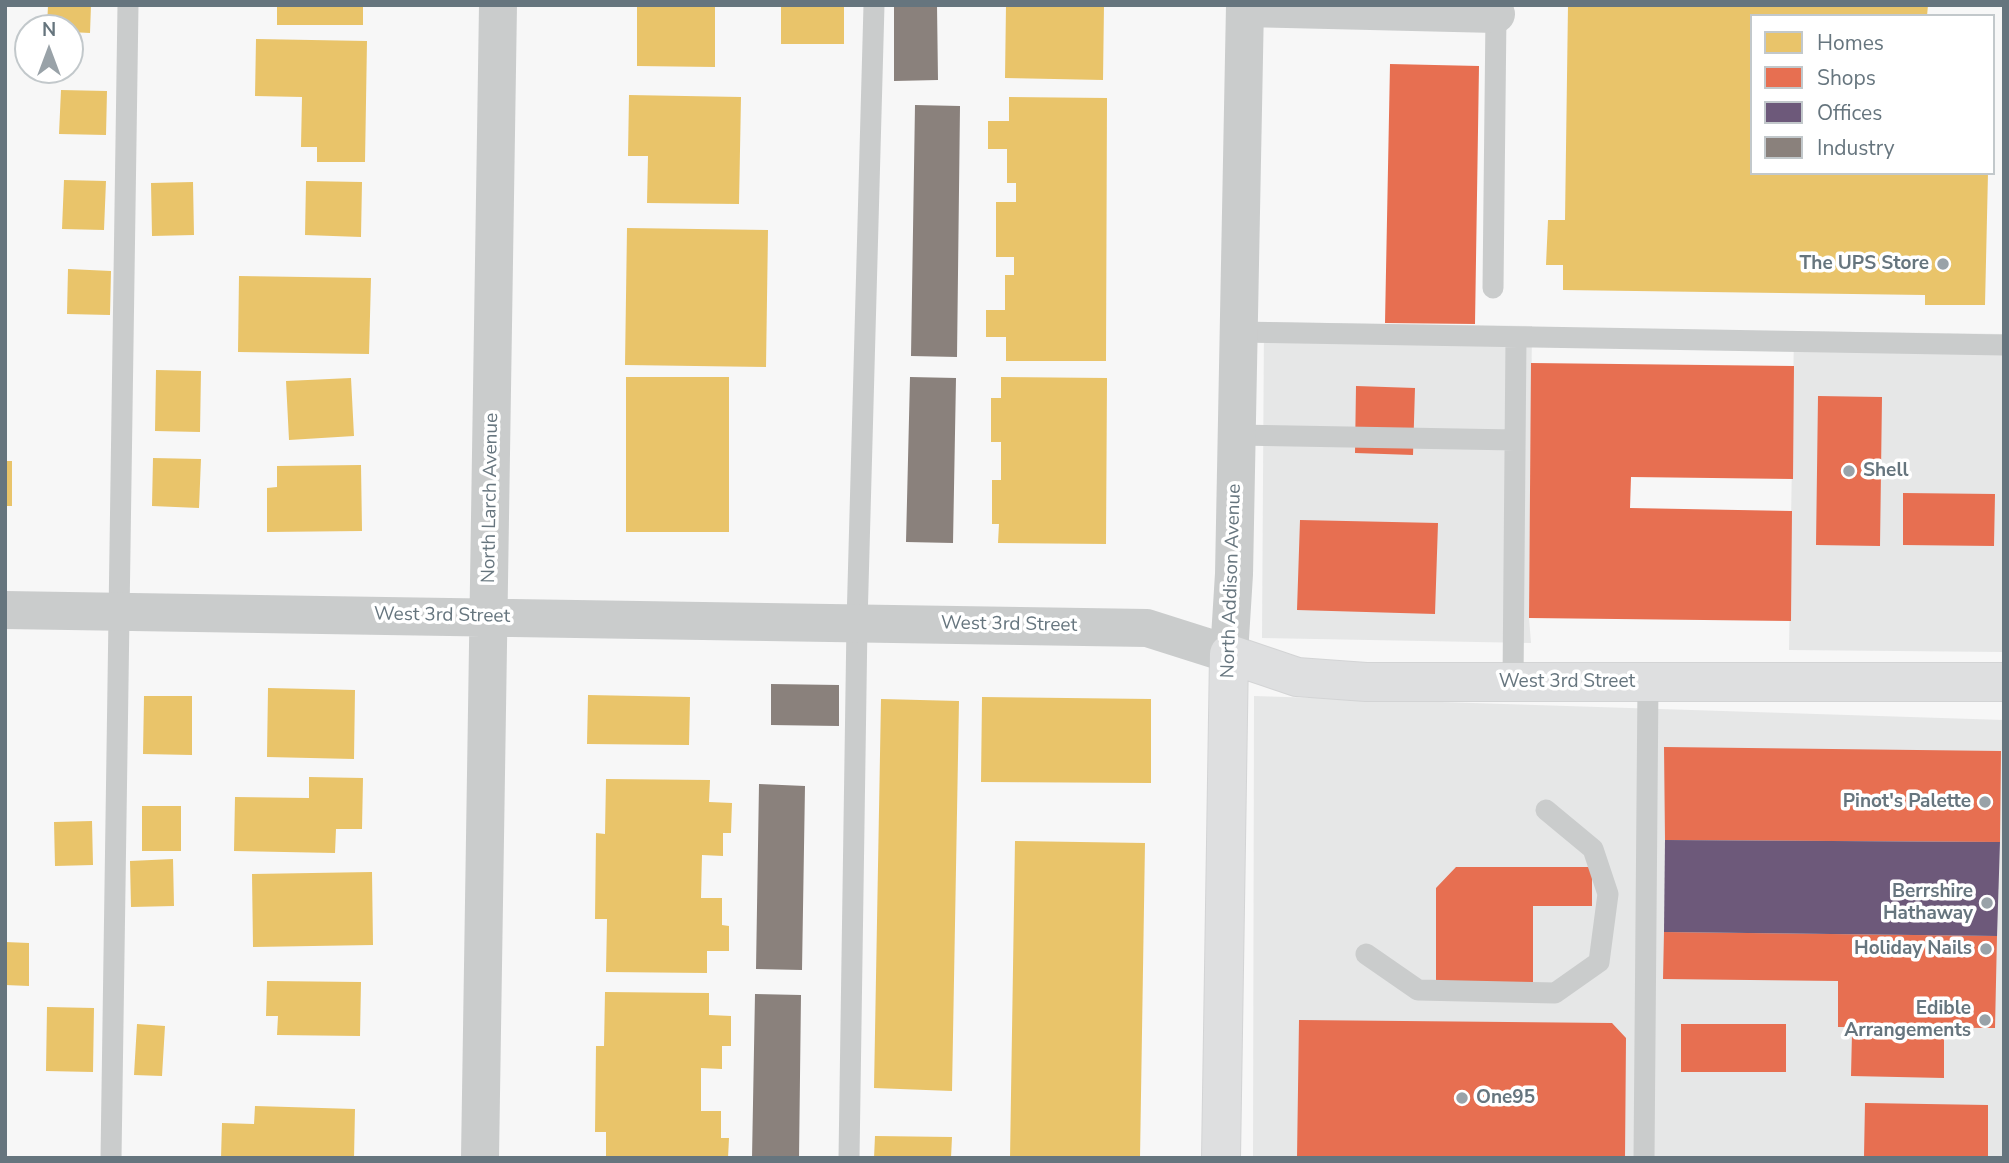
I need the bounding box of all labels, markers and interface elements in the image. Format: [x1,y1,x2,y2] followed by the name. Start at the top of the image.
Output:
[14,14,84,84] north arrow
[1750,14,1995,175] legend
[42,17,56,43] text: N
[1817,29,1884,57] text: Homes
[1817,64,1876,92] text: Shops
[1817,99,1882,127] text: Offices
[1817,134,1895,162] text: Industry
[1799,253,1929,275] place label: The UPS Store
[1935,256,1951,272] marker: The UPS Store
[478,413,504,583] street label: North Larch Avenue
[1863,460,1909,482] place label: Shell
[1841,463,1857,479] marker: Shell
[1217,483,1247,679] street label: North Addison Avenue
[374,603,510,629] street label: West 3rd Street
[941,612,1077,638] street label: West 3rd Street
[1499,671,1635,693] street label: West 3rd Street
[1843,791,1971,813] place label: Pinot's Palette
[1977,794,1993,810] marker: Pinot's Palette
[1883,881,1973,925] place label: Berrshire Hathaway
[1979,895,1995,911] marker: Berrshire Hathaway
[1854,938,1972,960] place label: Holiday Nails
[1978,941,1994,957] marker: Holiday Nails
[1844,998,1971,1042] place label: Edible Arrangements
[1977,1012,1993,1028] marker: Edible Arrangements
[1476,1087,1535,1109] place label: One95
[1454,1090,1470,1106] marker: One95

